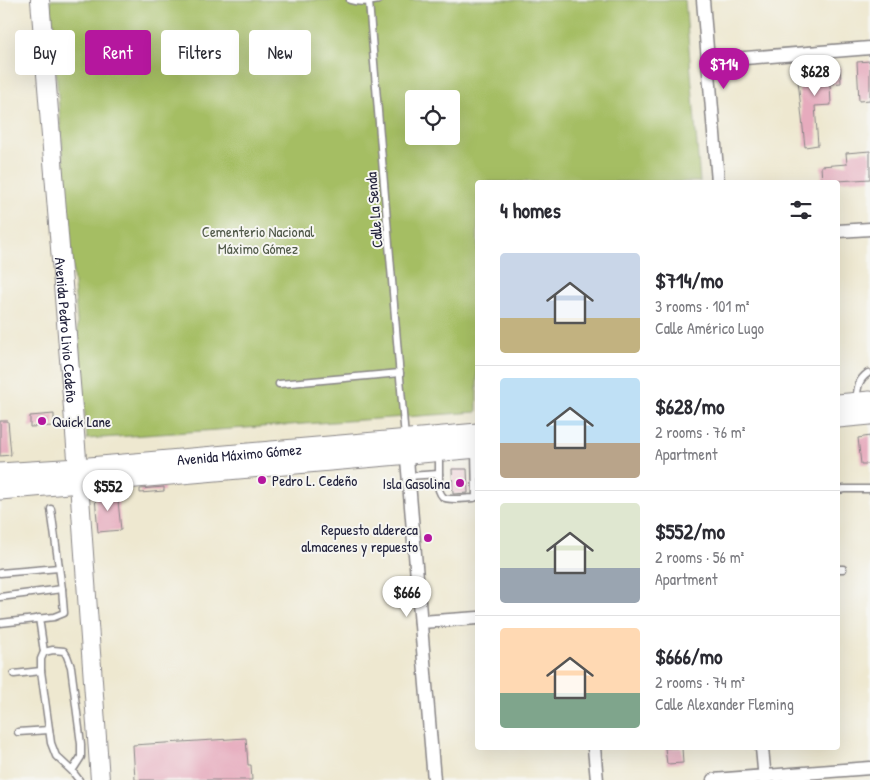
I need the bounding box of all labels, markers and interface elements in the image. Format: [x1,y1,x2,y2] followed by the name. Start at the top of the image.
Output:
[15,30,75,75] chip: Buy
[85,30,151,75] chip: Rent
[161,30,239,75] chip: Filters
[249,30,311,75] chip: New
[694,48,754,90] pin: $714
[710,53,738,75] text: $714
[785,54,845,97] pin: $628
[801,60,829,82] text: $628
[405,90,460,145] map controls
[405,90,460,145] button: locate
[360,171,388,249] street label: Calle La Senda
[500,196,561,225] text: 4 homes
[787,196,815,224] icon: filters
[202,221,314,259] park label: Cementerio Nacional Máximo Gómez
[50,256,83,403] street label: Avenida Pedro Livio Cedeño
[655,266,723,295] text: $714/mo
[540,273,600,333] icon: home
[655,295,750,317] text: 3 rooms · 101 m²
[655,317,764,339] text: Calle Américo Lugo
[655,392,725,421] text: $628/mo
[540,398,600,458] icon: home
[52,411,111,432] place label: Quick Lane
[36,415,48,427] marker: Quick Lane
[655,421,745,443] text: 2 rooms · 76 m²
[176,438,303,470] street label: Avenida Máximo Gómez
[655,443,718,465] text: Apartment
[78,470,138,512] pin: $552
[272,470,357,491] place label: Pedro L. Cedeño
[382,473,450,494] place label: Isla Gasolina
[256,474,268,486] marker: Pedro L. Cedeño
[93,475,123,497] text: $552
[454,477,466,489] marker: Isla Gasolina
[655,517,725,546] text: $552/mo
[301,519,418,557] place label: Repuesto aldereca almacenes y repuesto
[540,523,600,583] icon: home
[422,532,434,544] marker: Repuesto aldereca almacenes y repuesto
[655,546,744,568] text: 2 rooms · 56 m²
[655,568,718,590] text: Apartment
[377,576,437,618] pin: $666
[393,581,421,603] text: $666
[655,642,722,671] text: $666/mo
[540,648,600,708] icon: home
[655,671,745,693] text: 2 rooms · 74 m²
[655,693,794,715] text: Calle Alexander Fleming

